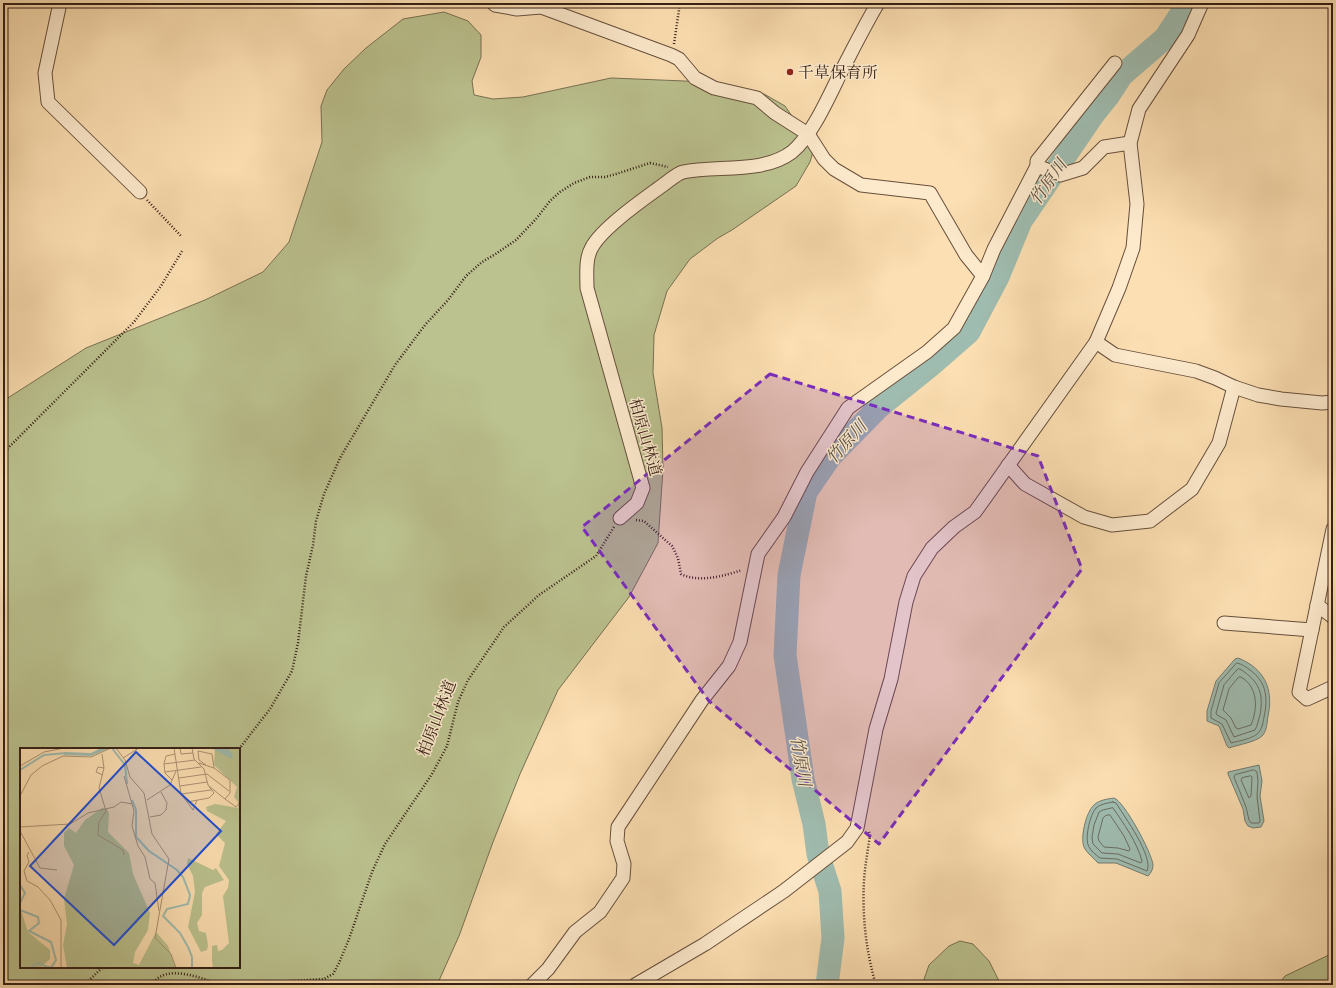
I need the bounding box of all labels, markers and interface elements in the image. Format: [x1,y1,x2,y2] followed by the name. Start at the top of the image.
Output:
[798,63,878,83] place label: 千草保育所
[785,67,795,77] marker: 千草保育所
[1025,154,1074,210] water label: 竹原川
[624,396,666,478] street label: 柏原山林道
[822,415,873,469] water label: 竹原川
[413,677,461,759] street label: 柏原山林道
[785,734,816,790] water label: 竹原川
[20,748,240,968] inset map

